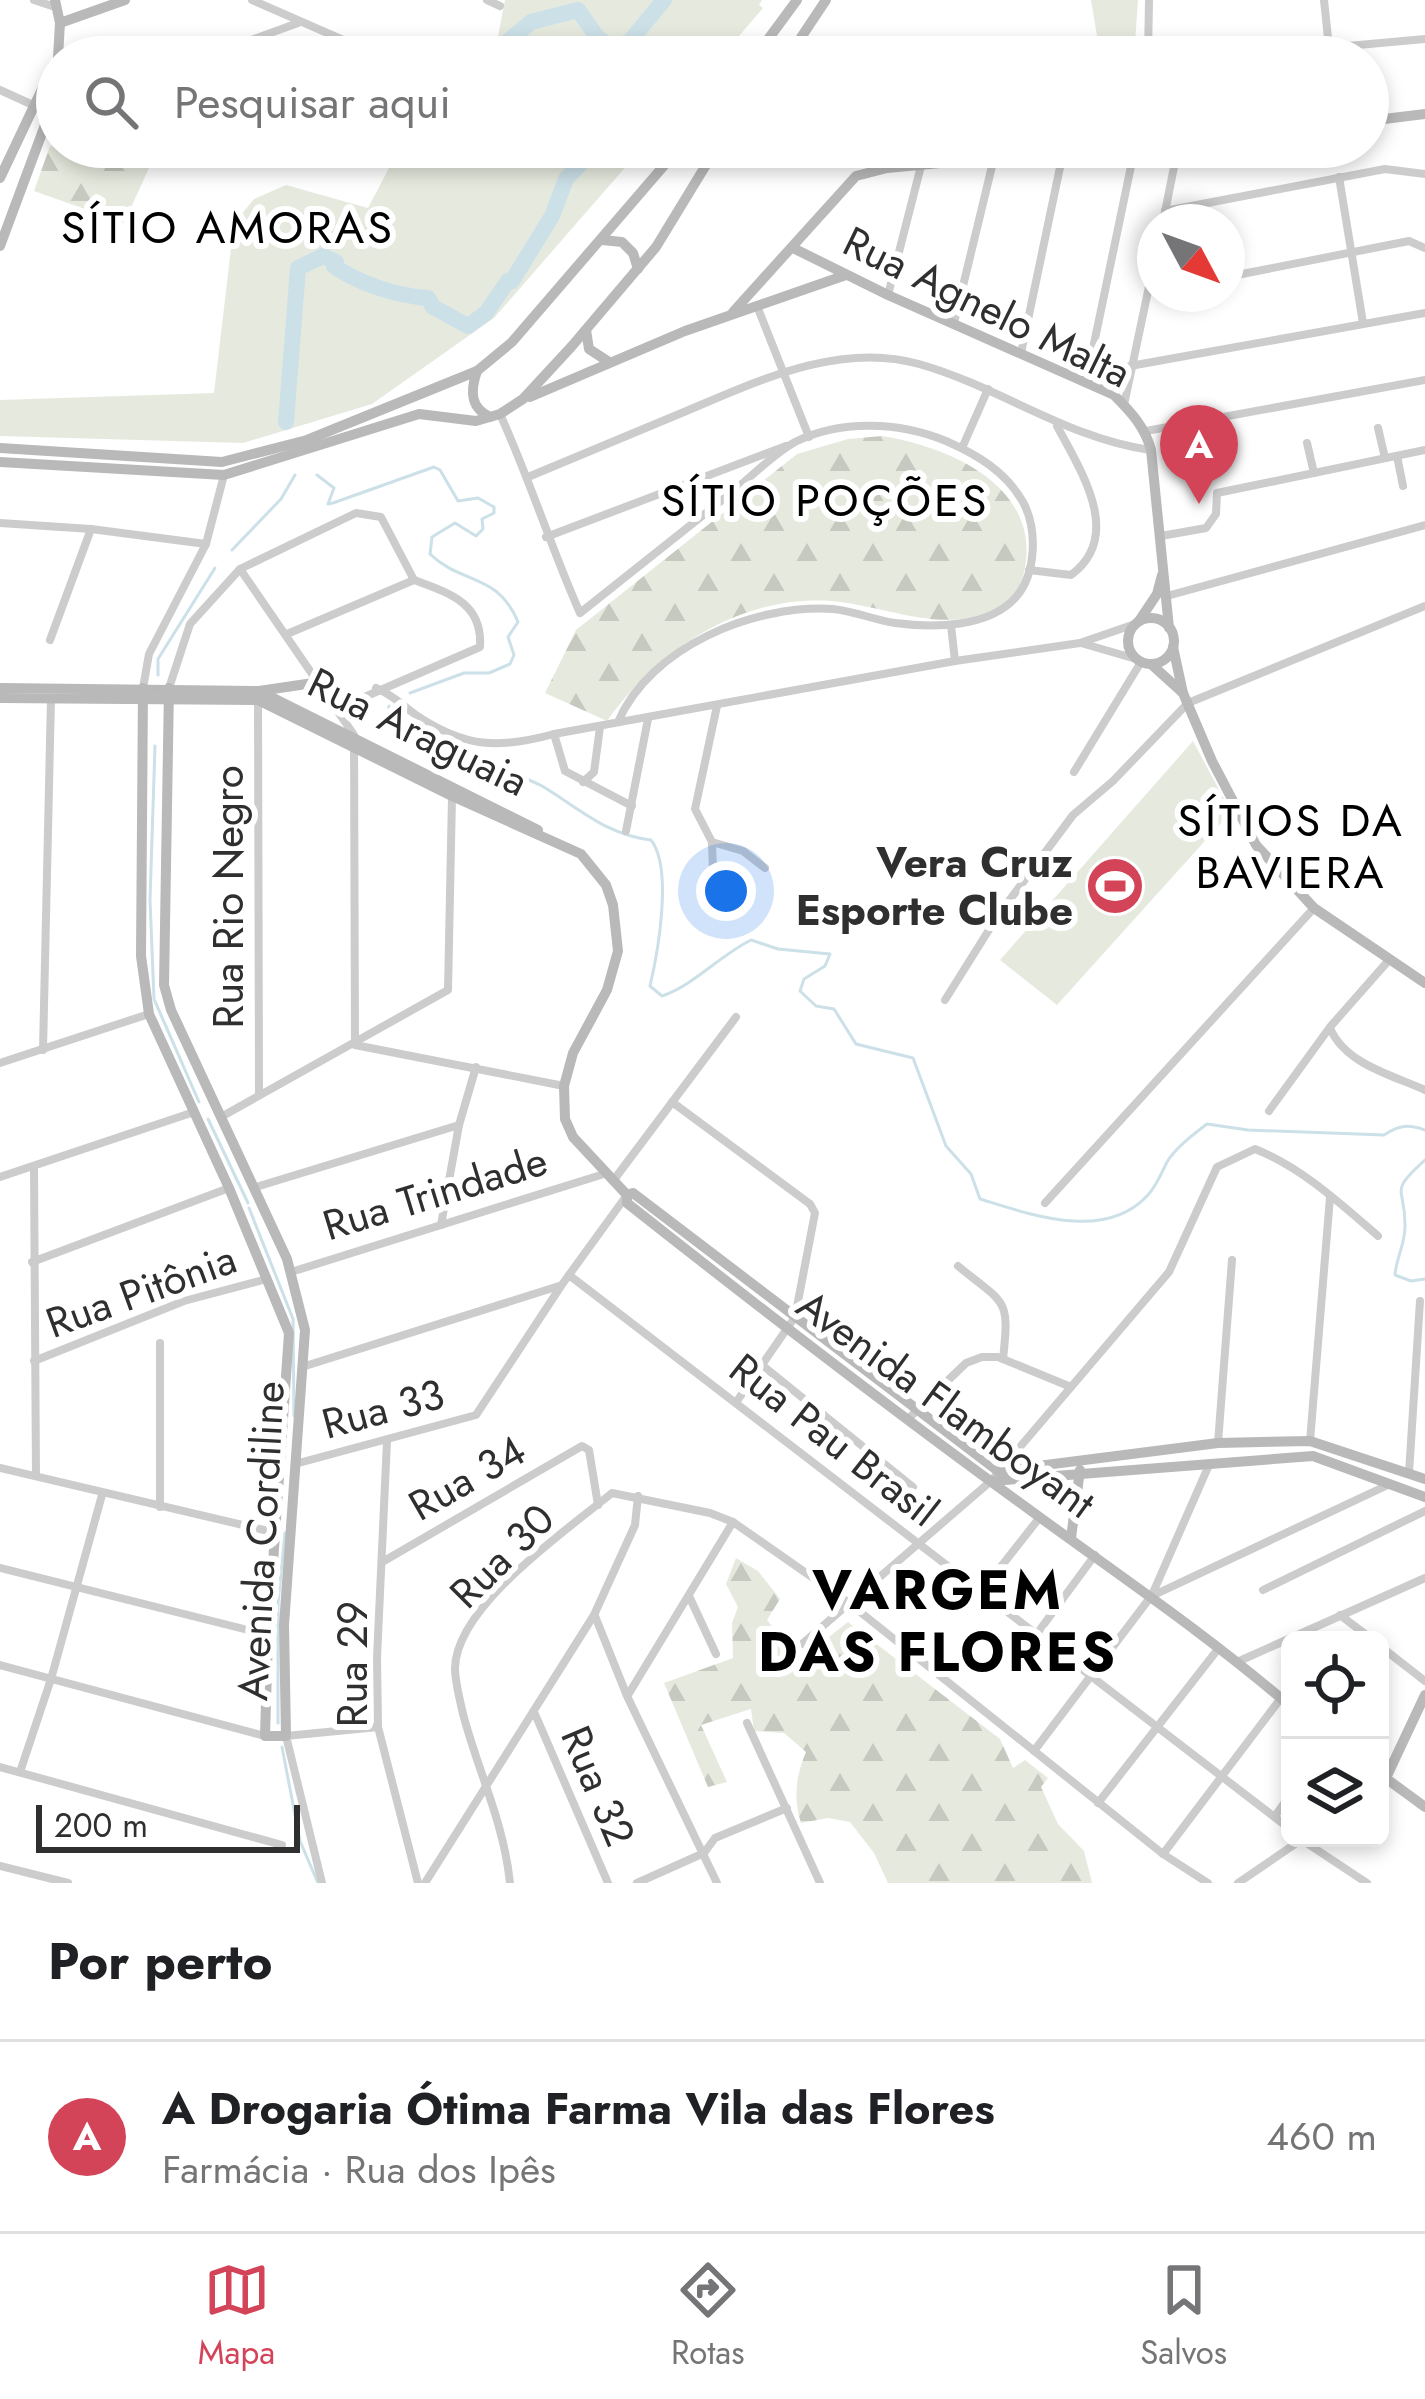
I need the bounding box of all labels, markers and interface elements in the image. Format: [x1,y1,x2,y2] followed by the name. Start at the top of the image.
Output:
[36,36,1389,168] search box
[78,69,144,135] icon: search
[174,70,451,135] text: Pesquisar aqui
[61,195,395,260] district label: SÍTIO AMORAS
[1137,204,1245,312] north arrow
[833,211,1141,403] street label: Rua Agnelo Malta
[1160,405,1238,504] pin: A
[661,468,989,533] district label: SÍTIO POÇÕES
[298,652,538,812] street label: Rua Araguaia
[198,765,259,1029] street label: Rua Rio Negro
[1177,788,1405,905] district label: SÍTIOS DA BAVIERA
[796,832,1073,941] place label: Vera Cruz Esporte Clube
[1084,855,1146,917] sports icon: Vera Cruz Esporte Clube
[696,861,756,921] your location
[315,1130,555,1256] street label: Rua Trindade
[37,1228,245,1354] street label: Rua Pitônia
[784,1275,1108,1533] street label: Avenida Flamboyant
[717,1339,951,1541] street label: Rua Pau Brasil
[315,1363,451,1455] street label: Rua 33
[222,1380,300,1702] street label: Avenida Cordiline
[397,1420,537,1536] street label: Rua 34
[436,1490,568,1622] street label: Rua 30
[758,1551,1118,1691] district label: VARGEM DAS FLORES
[322,1601,383,1727] street label: Rua 29
[1281,1631,1389,1847] map controls
[1281,1631,1389,1739] button: locate
[545,1716,651,1856] street label: Rua 32
[1281,1739,1389,1847] button: layers
[36,1799,300,1852] scale bar
[54,1802,148,1849] text: 200 m
[48,1924,273,1998] text: Por perto
[162,2076,995,2141] text: A Drogaria Ótima Farma Vila das Flores
[73,2108,101,2165] text: A
[1266,2108,1377,2165] text: 460 m
[162,2141,556,2198] text: Farmácia · Rua dos Ipês
[198,2257,275,2376] tab: Mapa
[671,2257,744,2376] tab: Rotas
[1140,2257,1227,2376] tab: Salvos

